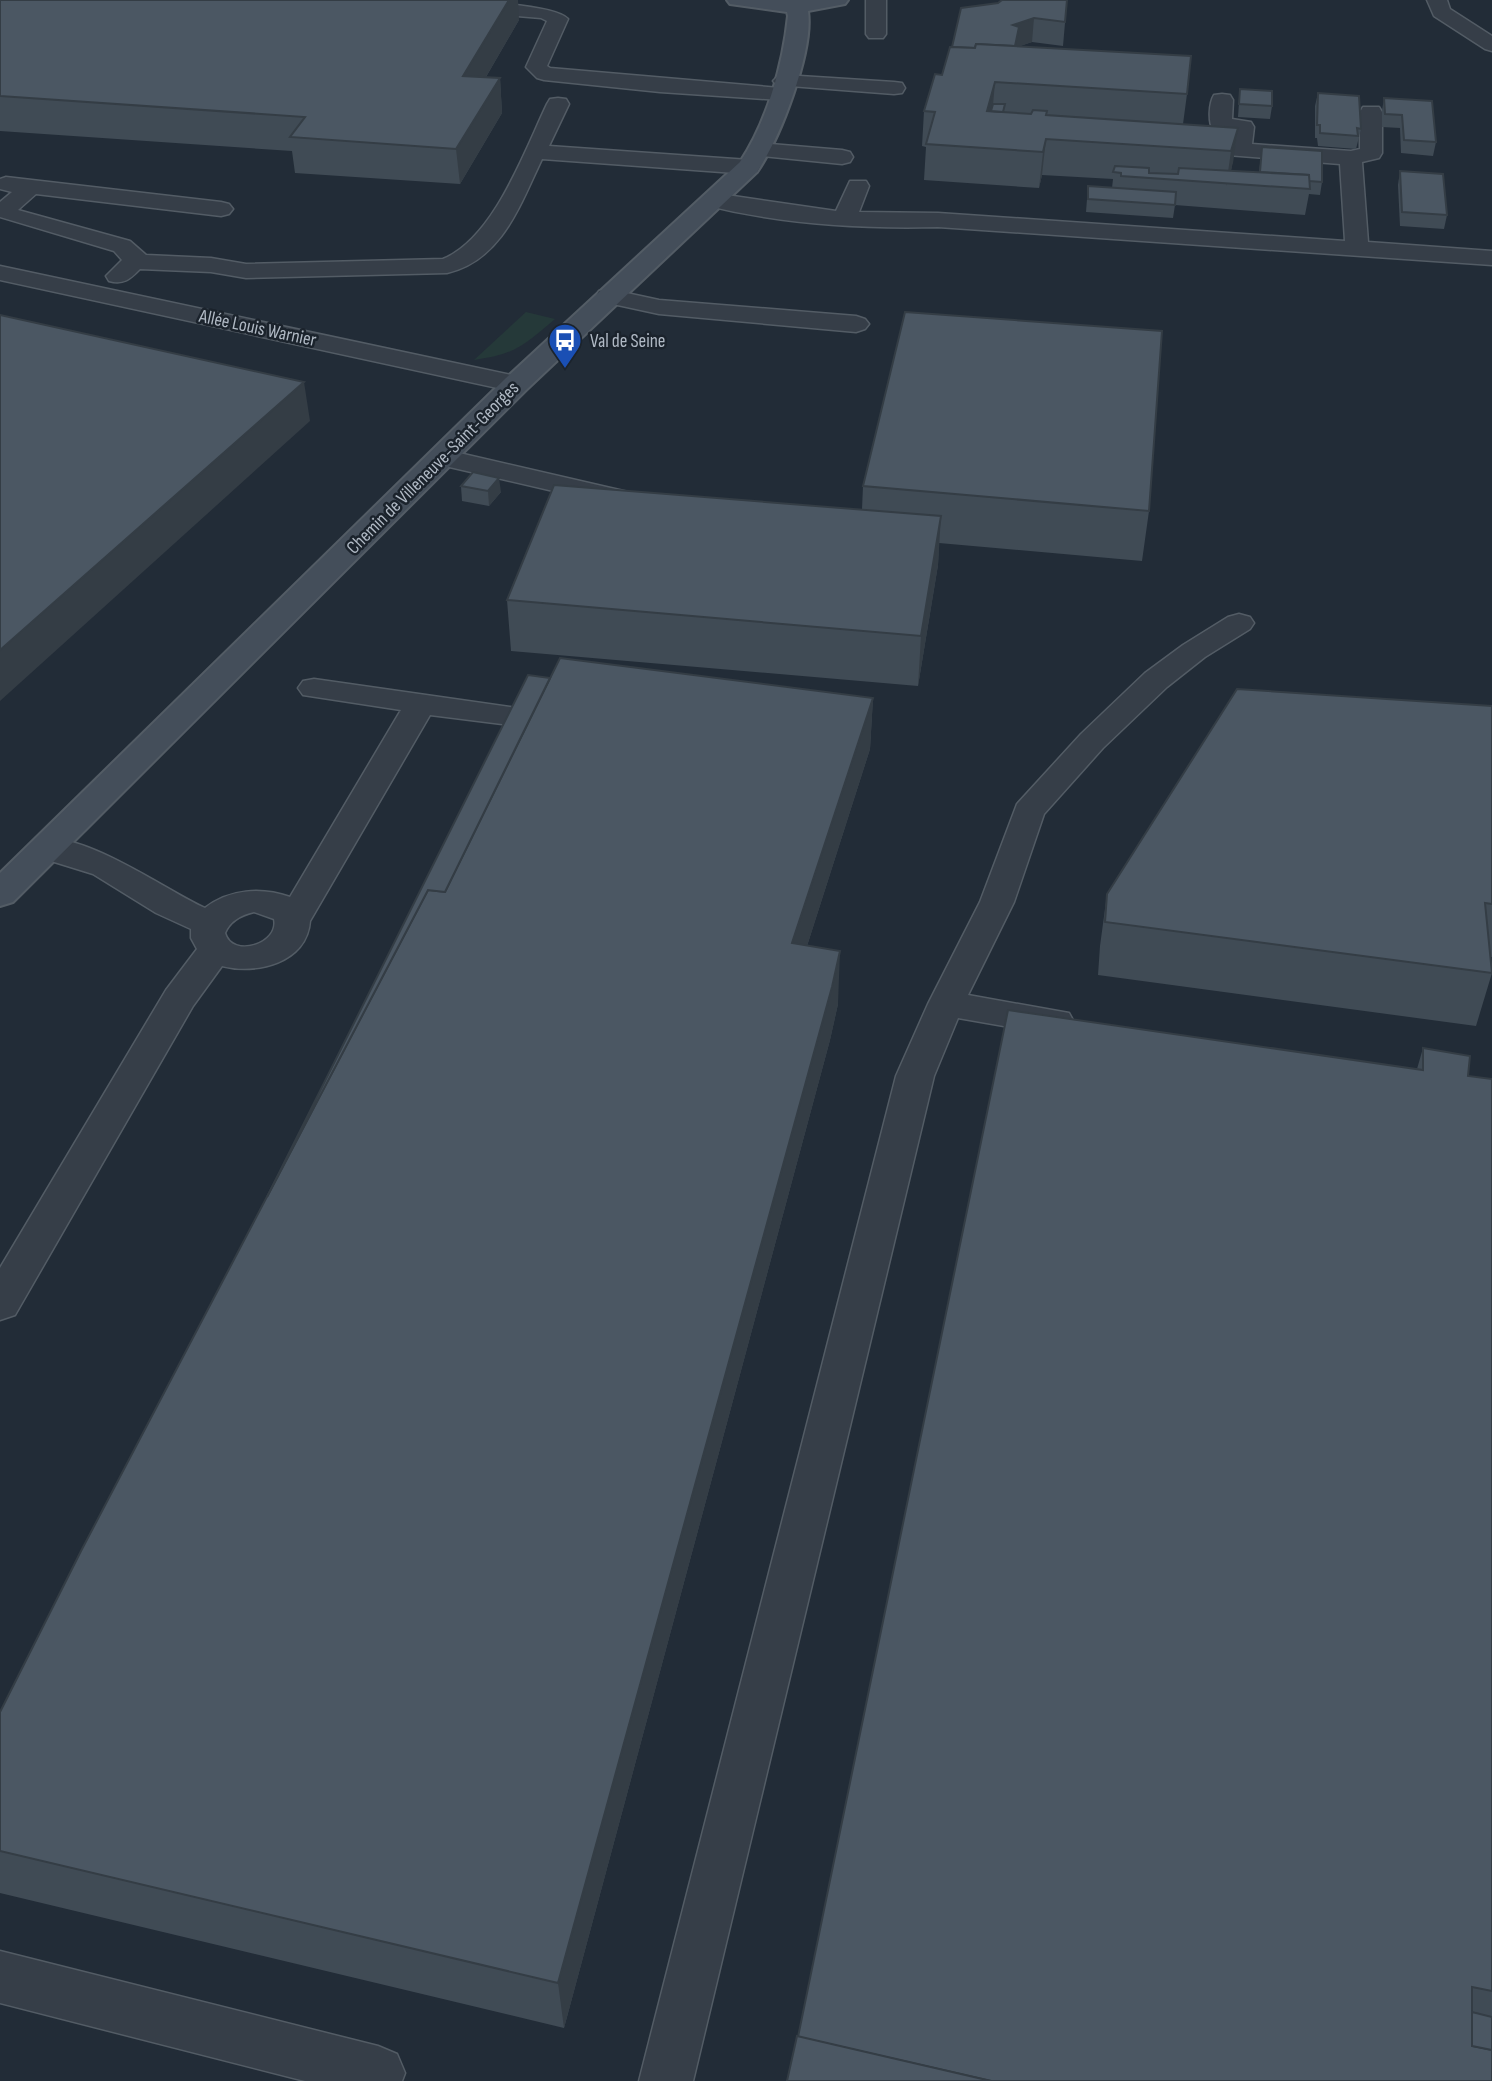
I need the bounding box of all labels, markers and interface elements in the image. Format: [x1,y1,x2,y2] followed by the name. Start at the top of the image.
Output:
[196,305,319,352] street label: Allée Louis Warnier
[546,321,584,370] bus stop icon: Val de Seine
[590,330,666,353] place label: Val de Seine
[342,377,524,559] street label: Chemin de Villeneuve-Saint-Georges

